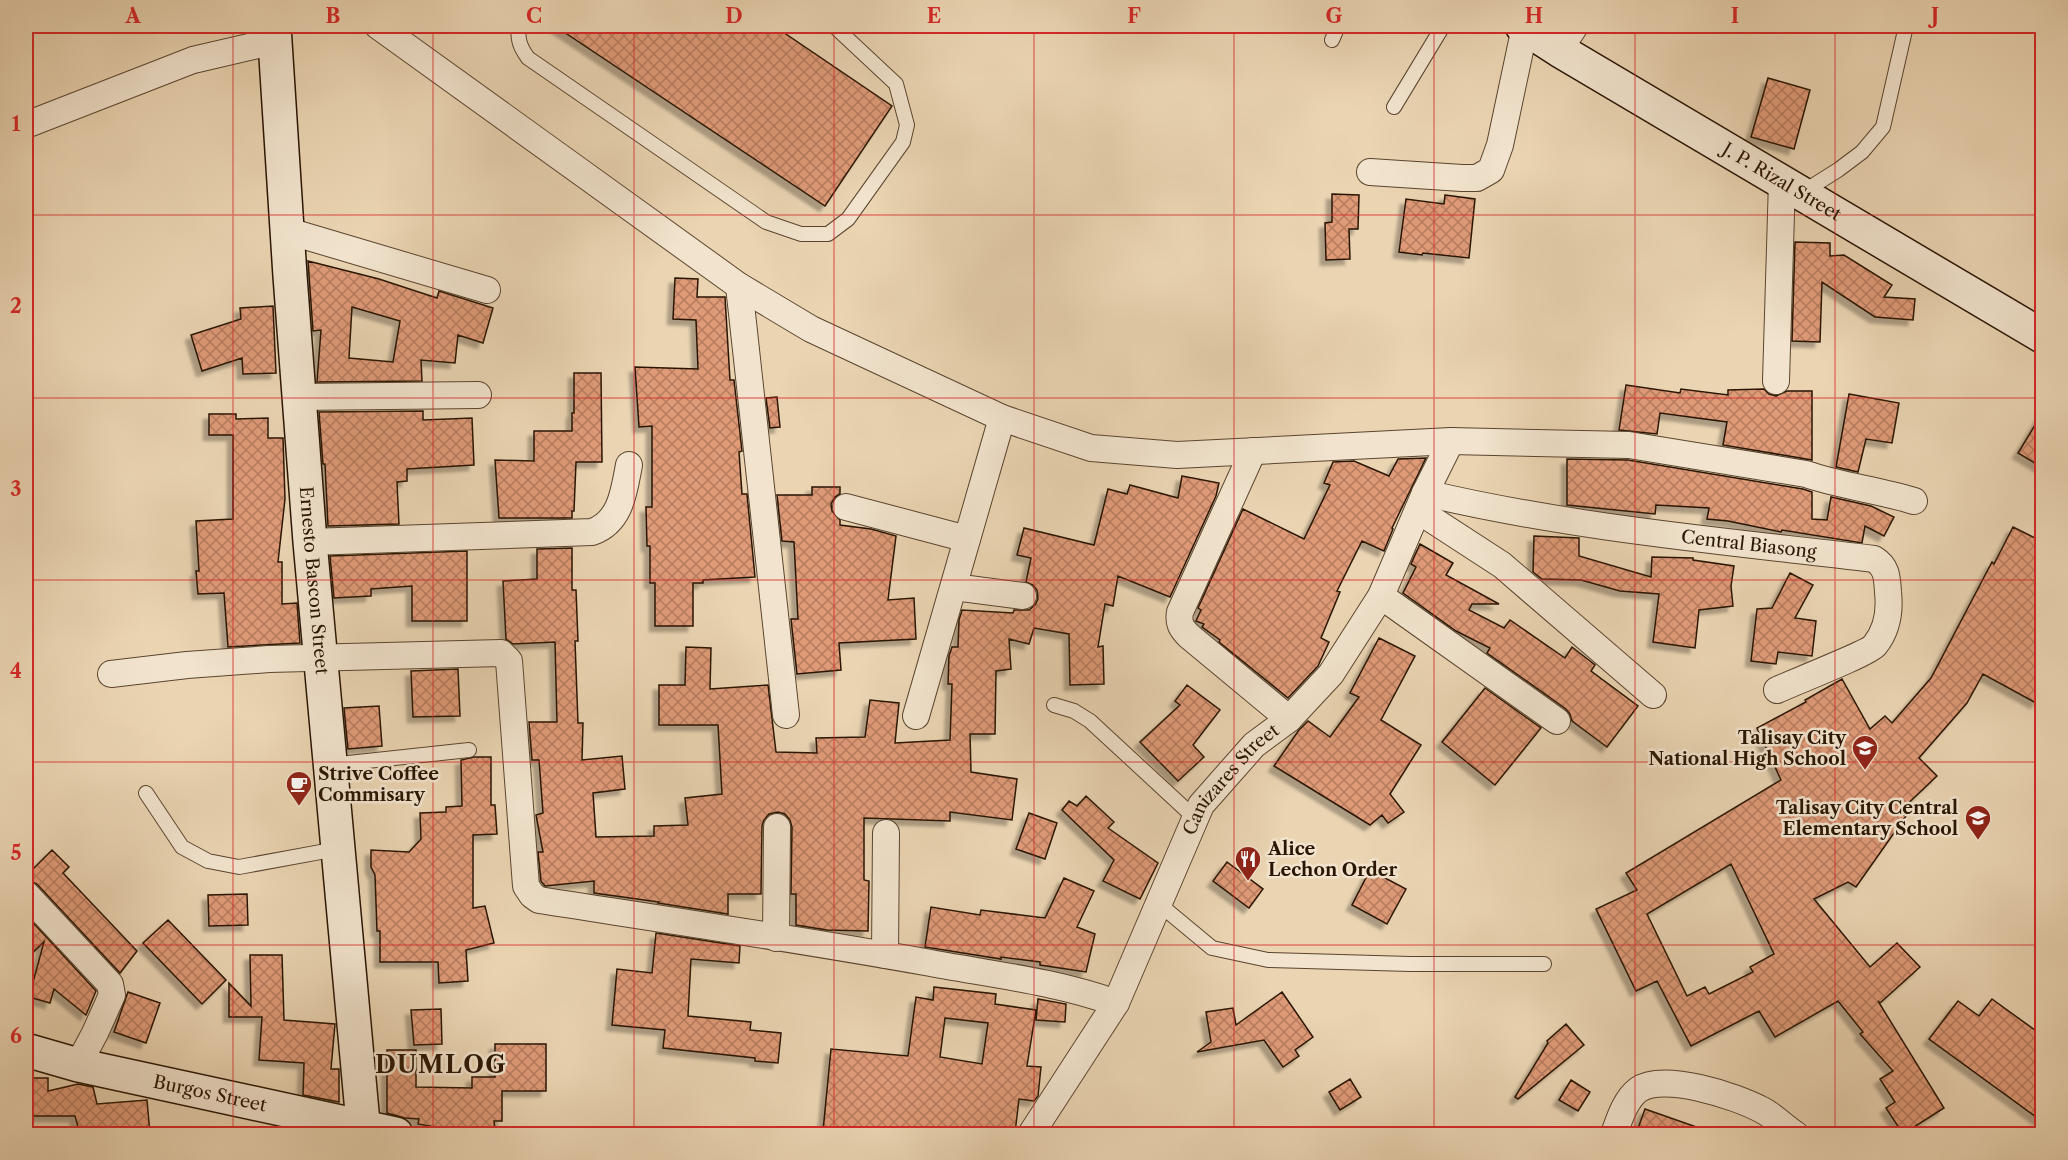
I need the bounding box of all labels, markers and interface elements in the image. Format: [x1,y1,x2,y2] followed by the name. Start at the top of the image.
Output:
[124,4,141,28] text: A
[326,4,341,28] text: B
[526,4,542,28] text: C
[725,4,743,28] text: D
[927,4,941,28] text: E
[1127,4,1141,28] text: F
[1326,4,1343,28] text: G
[1525,4,1543,28] text: H
[1731,4,1739,28] text: I
[1927,4,1939,28] text: J
[12,112,21,136] text: 1
[1716,137,1846,226] street label: J. P. Rizal Street
[10,294,22,318] text: 2
[10,477,22,501] text: 3
[295,486,333,676] street label: Ernesto Bascon Street
[1680,526,1818,563] street label: Central Biasong
[10,659,22,683] text: 4
[1178,719,1284,838] street label: Canizares Street
[1649,727,1847,770] place label: Talisay City National High School
[1850,733,1880,771] school or university icon: Talisay City National High School
[318,763,439,806] place label: Strive Coffee Commisary
[284,769,314,807] cafe icon: Strive Coffee Commisary
[1776,797,1958,840] place label: Talisay City Central Elementary School
[1963,803,1993,841] school or university icon: Talisay City Central Elementary School
[1267,838,1398,881] place label: Alice Lechon Order
[10,841,22,865] text: 5
[1233,844,1263,882] restaurant icon: Alice Lechon Order
[10,1024,22,1048] text: 6
[375,1050,507,1079] district label: DUMLOG
[151,1071,269,1117] street label: Burgos Street

